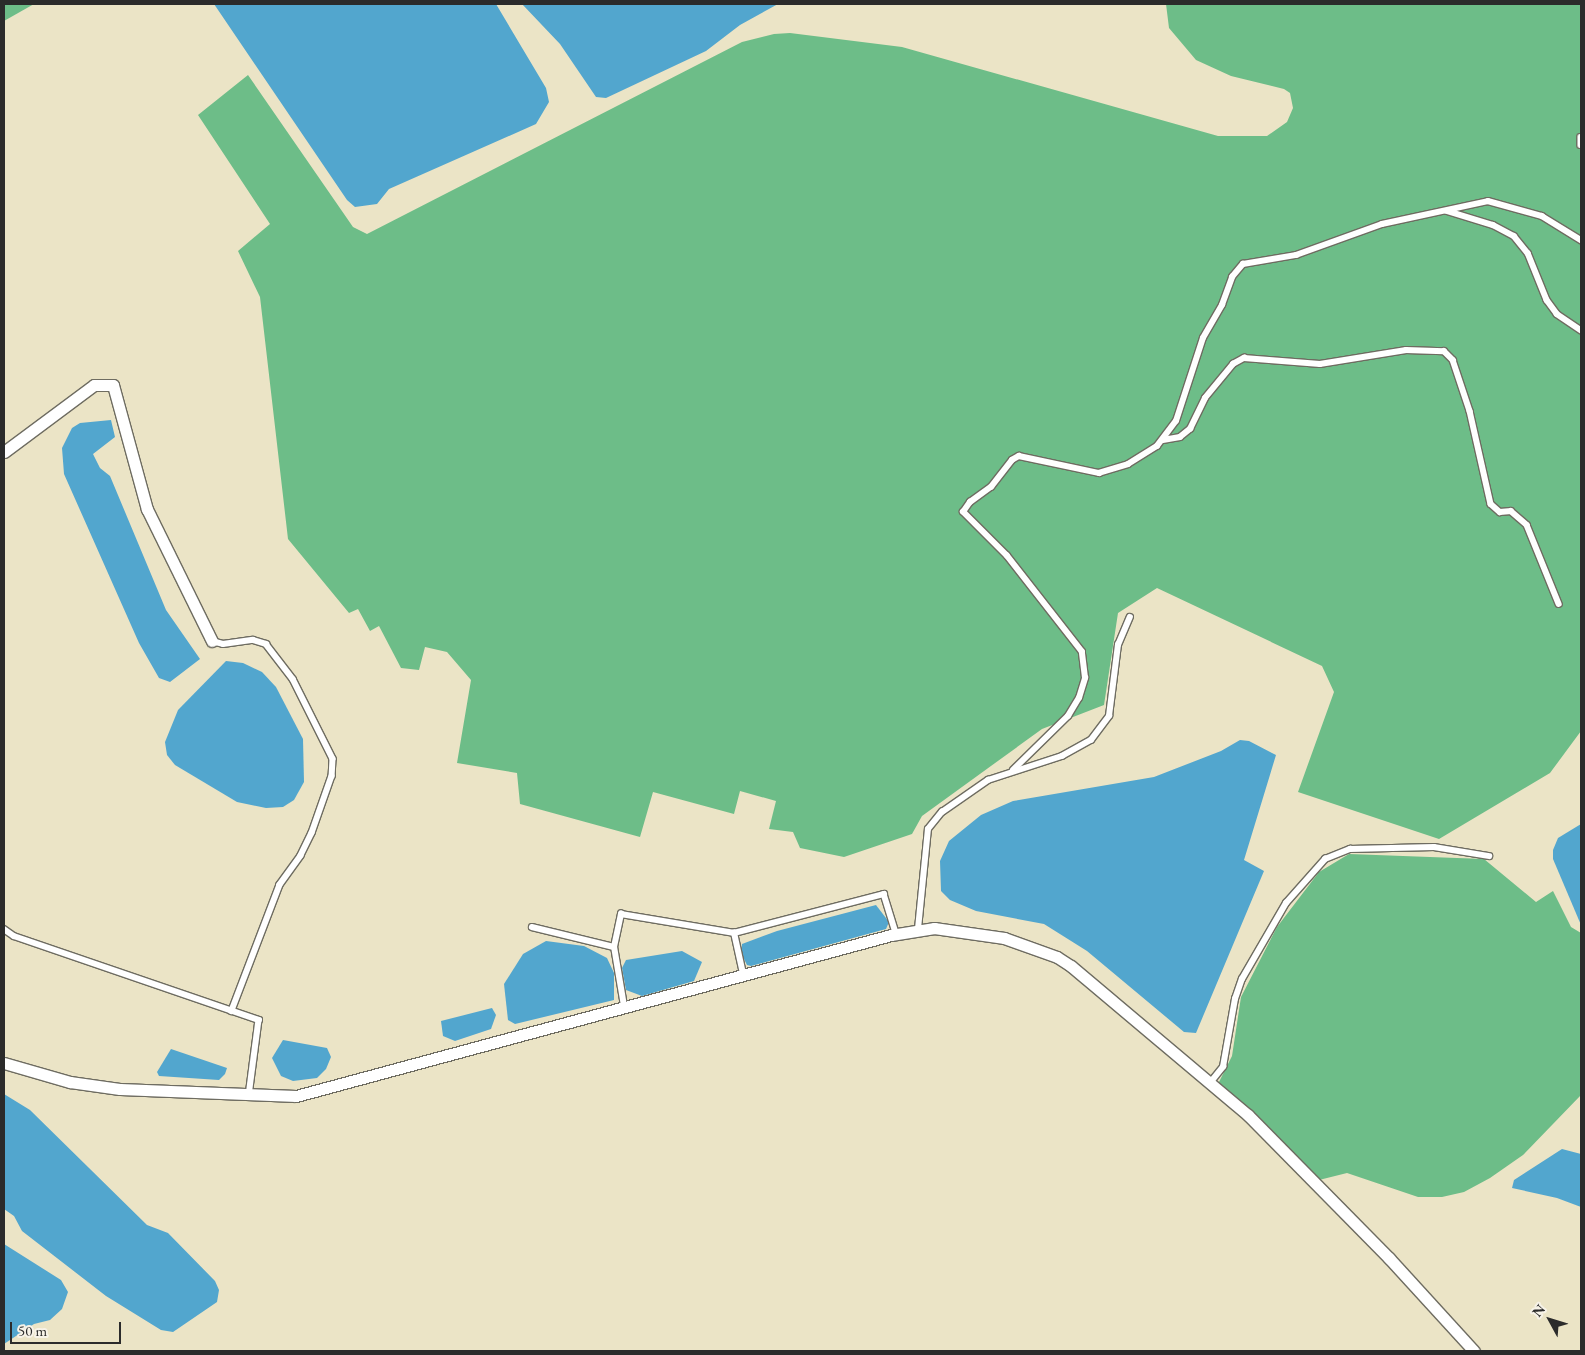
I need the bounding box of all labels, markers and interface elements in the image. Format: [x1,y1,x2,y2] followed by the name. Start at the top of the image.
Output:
[1525,1295,1575,1345] north arrow
[1528,1301,1549,1321] text: N
[12,1312,124,1344] scale bar
[18,1321,47,1340] text: 50 m

